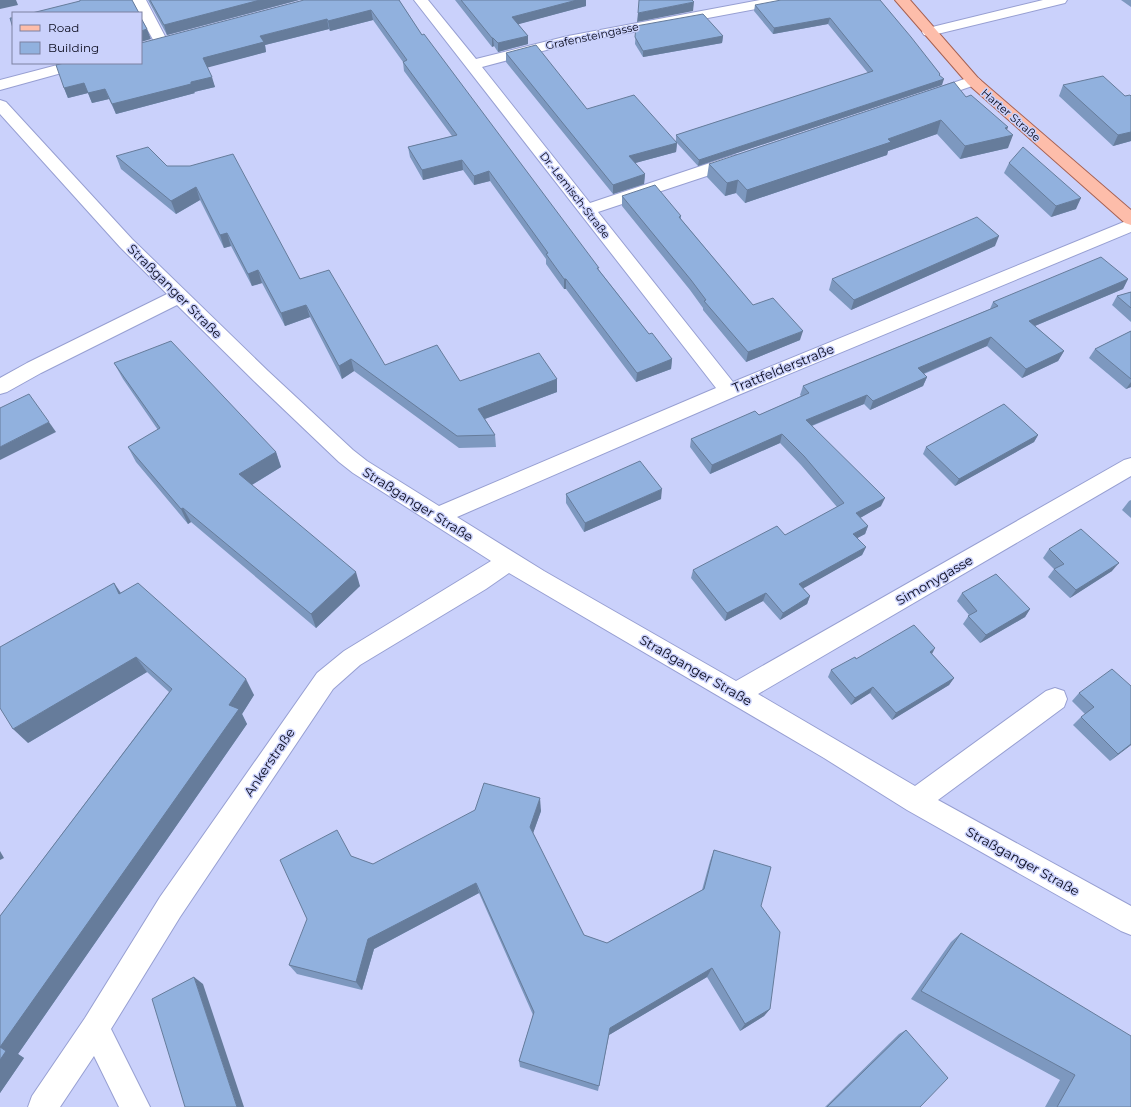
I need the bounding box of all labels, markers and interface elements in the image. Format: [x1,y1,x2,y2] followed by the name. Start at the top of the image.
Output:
[12,12,142,64] legend
[544,19,640,53] street label: Grafensteingasse
[48,20,79,35] text: Road
[48,40,99,55] text: Building
[979,85,1044,145] street label: Harter Straße
[537,149,613,241] street label: Dr.-Lemisch-Straße
[124,240,226,342] street label: Straßganger Straße
[730,340,836,396] street label: Trattfelderstraße
[360,464,476,545] street label: Straßganger Straße
[893,552,975,608] street label: Simonygasse
[637,631,755,709] street label: Straßganger Straße
[240,725,298,799] street label: Ankerstraße
[963,823,1083,899] street label: Straßganger Straße

